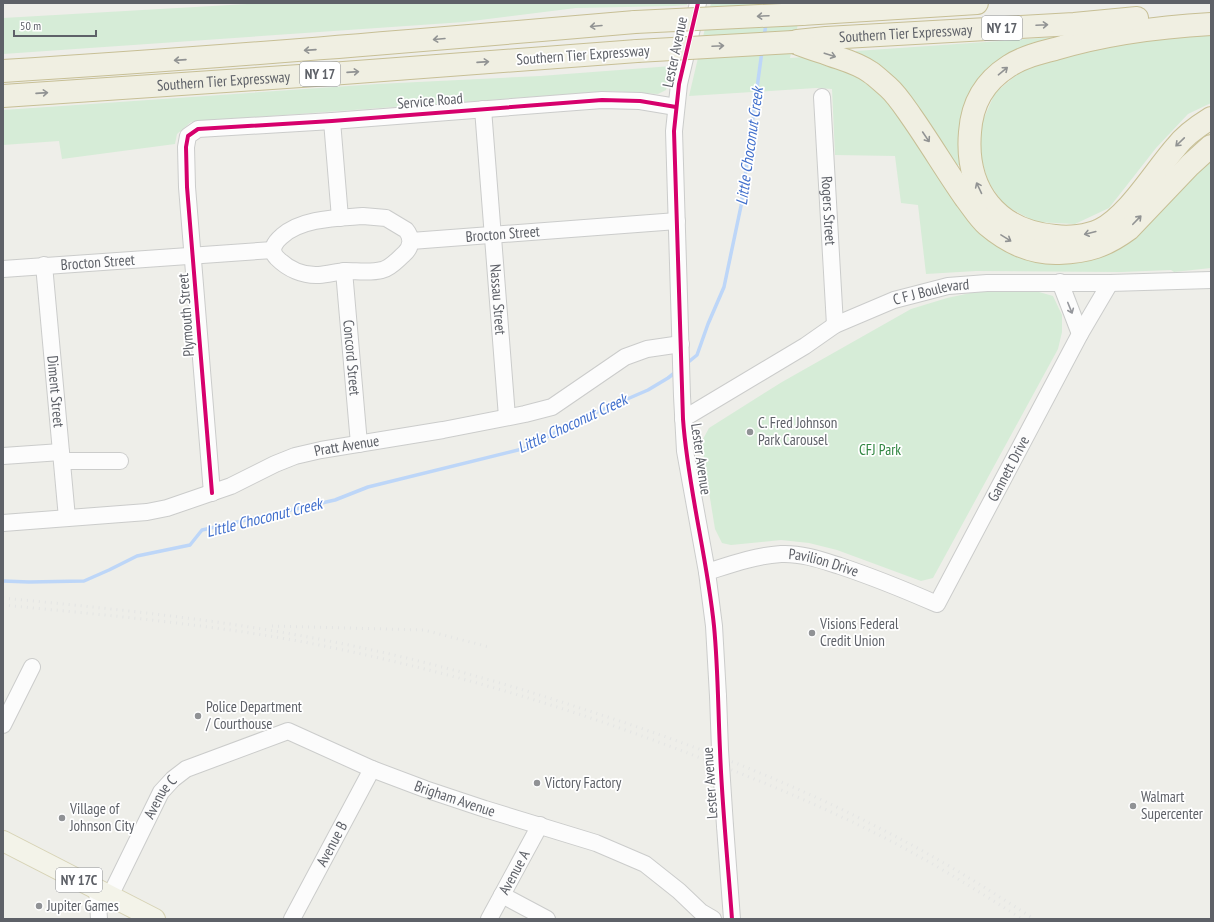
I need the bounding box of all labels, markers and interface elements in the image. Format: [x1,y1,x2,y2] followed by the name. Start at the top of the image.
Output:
[14,12,96,38] scale bar
[757,12,770,20] one-way arrow
[658,15,691,89] street label: Lester Avenue
[982,16,1022,40] road number: NY 17
[20,18,41,33] text: 50 m
[838,20,973,46] street label: Southern Tier Expressway
[590,22,603,29] one-way arrow
[1035,22,1048,29] one-way arrow
[433,36,446,43] one-way arrow
[516,40,650,69] street label: Southern Tier Expressway
[711,43,724,50] one-way arrow
[304,47,317,54] one-way arrow
[823,52,836,59] one-way arrow
[174,56,187,63] one-way arrow
[476,59,489,66] one-way arrow
[300,62,340,86] road number: NY 17
[156,67,291,95] street label: Southern Tier Expressway
[997,67,1008,76] one-way arrow
[346,69,359,76] one-way arrow
[731,84,767,206] water label: Little Choconut Creek
[396,88,464,113] street label: Service Road
[35,90,48,97] one-way arrow
[922,131,930,142] one-way arrow
[1175,137,1185,147] one-way arrow
[818,176,840,246] street label: Rogers Street
[975,182,982,194] one-way arrow
[1132,215,1142,225] one-way arrow
[465,221,541,246] street label: Brocton Street
[1084,229,1097,237] one-way arrow
[1000,234,1011,242] one-way arrow
[60,250,136,274] street label: Brocton Street
[486,263,511,336] street label: Nassau Street
[173,273,198,357] street label: Plymouth Street
[891,274,970,309] street label: C F J Boulevard
[1067,302,1075,314] one-way arrow
[339,319,365,396] street label: Concord Street
[43,355,69,428] street label: Diment Street
[514,388,632,457] water label: Little Choconut Creek
[758,413,837,449] place label: C. Fred Johnson Park Carousel
[687,422,716,496] street label: Lester Avenue
[745,427,755,437] marker: C. Fred Johnson Park Carousel
[312,431,381,460] street label: Pratt Avenue
[983,433,1033,505] street label: Gannett Drive
[859,440,901,459] park label: CFJ Park
[204,492,326,541] water label: Little Choconut Creek
[788,544,861,581] street label: Pavilion Drive
[819,614,899,650] place label: Visions Federal Credit Union
[807,628,817,638] marker: Visions Federal Credit Union
[205,697,302,733] place label: Police Department / Courthouse
[193,711,203,721] marker: Police Department / Courthouse
[698,747,721,820] street label: Lester Avenue
[139,771,181,822] street label: Avenue C
[544,773,622,792] place label: Victory Factory
[412,776,498,821] street label: Brigham Avenue
[532,778,542,788] marker: Victory Factory
[1141,787,1204,823] place label: Walmart Supercenter
[69,799,135,835] place label: Village of Johnson City
[1128,801,1138,811] marker: Walmart Supercenter
[57,813,67,823] marker: Village of Johnson City
[312,818,351,870] street label: Avenue B
[494,846,534,898] street label: Avenue A
[56,868,102,892] road number: NY 17C
[46,896,119,915] place label: Jupiter Games
[34,901,44,911] marker: Jupiter Games

